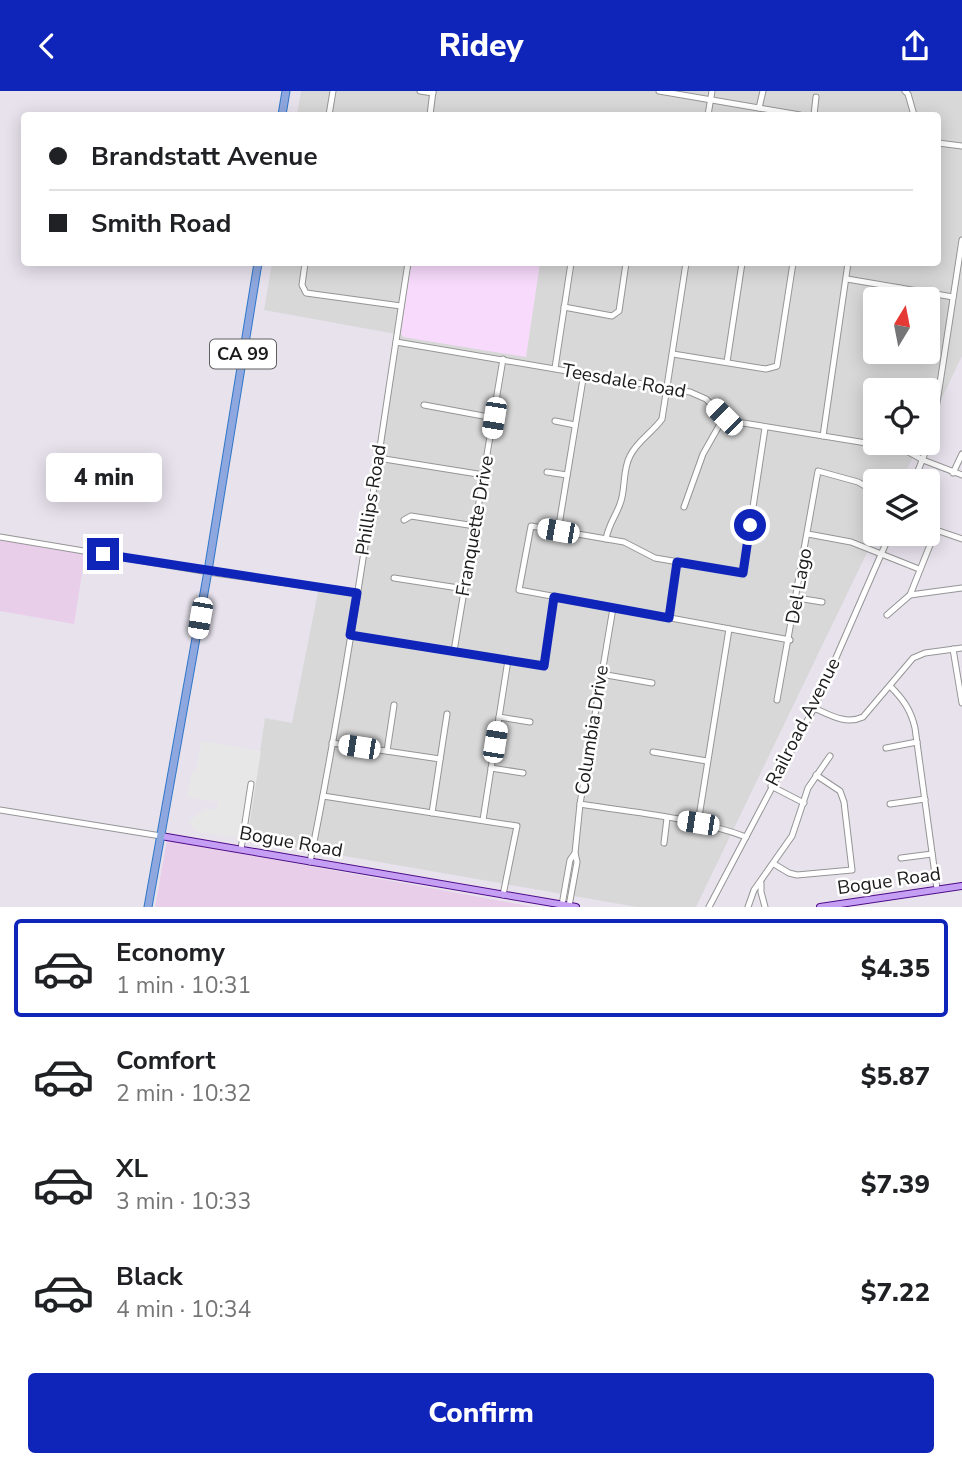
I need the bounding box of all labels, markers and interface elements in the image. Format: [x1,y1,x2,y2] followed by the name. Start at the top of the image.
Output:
[439,24,523,67] text: Ridey
[28,27,66,65] icon: back
[896,27,934,65] icon: share
[91,139,318,174] text: Brandstatt Avenue
[91,206,231,241] text: Smith Road
[863,287,940,364] north arrow
[863,287,940,546] map controls
[210,339,276,369] road number: CA 99
[560,357,688,405] street label: Teesdale Road
[863,378,940,455] button: locate
[702,395,747,439] car
[481,396,508,440] car
[349,443,393,557] street label: Phillips Road
[45,453,161,501] callout: 4 min
[450,454,500,598] street label: Franquette Drive
[74,462,134,493] text: 4 min
[863,469,940,546] button: layers
[734,509,766,541] route start
[536,517,581,545] car
[87,538,119,570] route end
[780,546,818,626] street label: Del Lago
[187,595,214,641] car
[759,653,847,791] street label: Railroad Avenue
[569,663,615,797] street label: Columbia Drive
[482,720,509,764] car
[337,733,382,761] car
[676,809,721,837] car
[237,820,345,864] street label: Bogue Road
[835,861,943,901] street label: Bogue Road
[116,935,225,970] text: Economy
[32,937,95,1000] icon: car
[861,951,930,986] text: $4.35
[116,970,251,1001] text: 1 min · 10:31
[116,1043,216,1078] text: Comfort
[32,1045,95,1108] icon: car
[861,1059,930,1094] text: $5.87
[116,1078,251,1109] text: 2 min · 10:32
[116,1151,148,1186] text: XL
[32,1153,95,1216] icon: car
[861,1167,930,1202] text: $7.39
[116,1186,251,1217] text: 3 min · 10:33
[116,1259,183,1294] text: Black
[32,1261,95,1324] icon: car
[861,1275,930,1310] text: $7.22
[116,1294,251,1325] text: 4 min · 10:34
[28,1373,934,1453] button: Confirm

